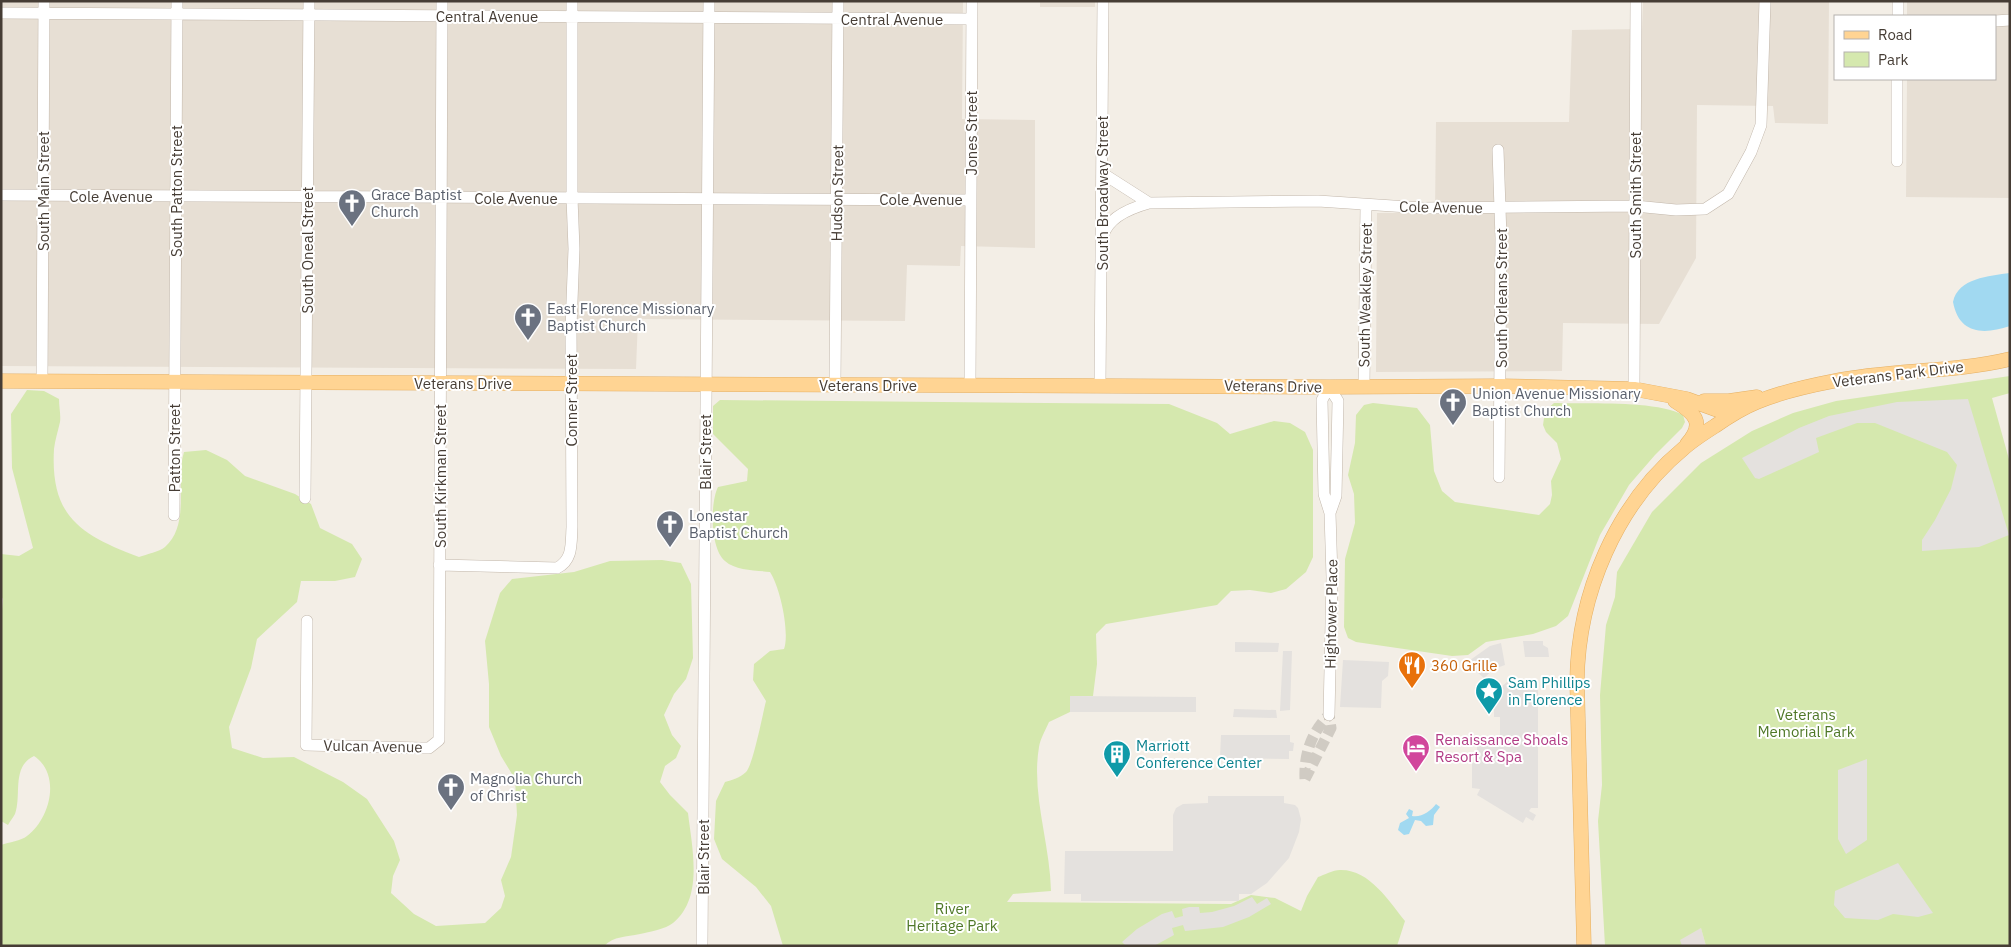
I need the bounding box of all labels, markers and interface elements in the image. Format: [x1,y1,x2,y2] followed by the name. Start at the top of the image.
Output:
[436,7,538,26] street label: Central Avenue
[841,10,943,29] street label: Central Avenue
[1834,15,1996,80] legend
[1878,25,1913,44] text: Road
[1878,50,1908,69] text: Park
[962,91,981,175] street label: Jones Street
[1093,116,1112,270] street label: South Broadway Street
[167,125,186,257] street label: South Patton Street
[34,131,53,251] street label: South Main Street
[1626,132,1645,259] street label: South Smith Street
[827,144,847,242] street label: Hudson Street
[371,185,462,221] place label: Grace Baptist Church
[298,186,317,314] street label: South Oneal Street
[69,187,153,206] street label: Cole Avenue
[337,188,367,227] church icon: Grace Baptist Church
[474,189,558,208] street label: Cole Avenue
[879,190,963,209] street label: Cole Avenue
[1399,197,1483,217] street label: Cole Avenue
[1354,223,1376,367] street label: South Weakley Street
[1492,228,1511,368] street label: South Orleans Street
[547,299,715,335] place label: East Florence Missionary Baptist Church
[513,302,543,341] church icon: East Florence Missionary Baptist Church
[562,353,581,447] street label: Conner Street
[1831,357,1965,391] street label: Veterans Park Drive
[414,374,512,393] street label: Veterans Drive
[819,376,917,395] street label: Veterans Drive
[1224,376,1322,396] street label: Veterans Drive
[1472,384,1641,420] place label: Union Avenue Missionary Baptist Church
[1438,387,1468,426] church icon: Union Avenue Missionary Baptist Church
[165,404,184,492] street label: Patton Street
[431,404,450,548] street label: South Kirkman Street
[696,414,715,490] street label: Blair Street
[689,506,788,542] place label: Lonestar Baptist Church
[655,509,685,548] church icon: Lonestar Baptist Church
[1321,559,1341,669] street label: Hightower Place
[1397,650,1427,689] restaurant icon: 360 Grille
[1431,656,1498,675] place label: 360 Grille
[1508,673,1591,709] place label: Sam Phillips in Florence
[1474,676,1504,715] place icon: Sam Phillips in Florence
[1757,705,1855,741] park label: Veterans Memorial Park
[1435,730,1568,766] place label: Renaissance Shoals Resort & Spa
[1401,733,1431,772] hotel icon: Renaissance Shoals Resort & Spa
[323,736,423,756] street label: Vulcan Avenue
[1136,736,1262,772] place label: Marriott Conference Center
[1102,739,1132,778] building icon: Marriott Conference Center
[470,769,582,805] place label: Magnolia Church of Christ
[436,772,466,811] church icon: Magnolia Church of Christ
[694,819,713,895] street label: Blair Street
[906,899,998,935] park label: River Heritage Park

